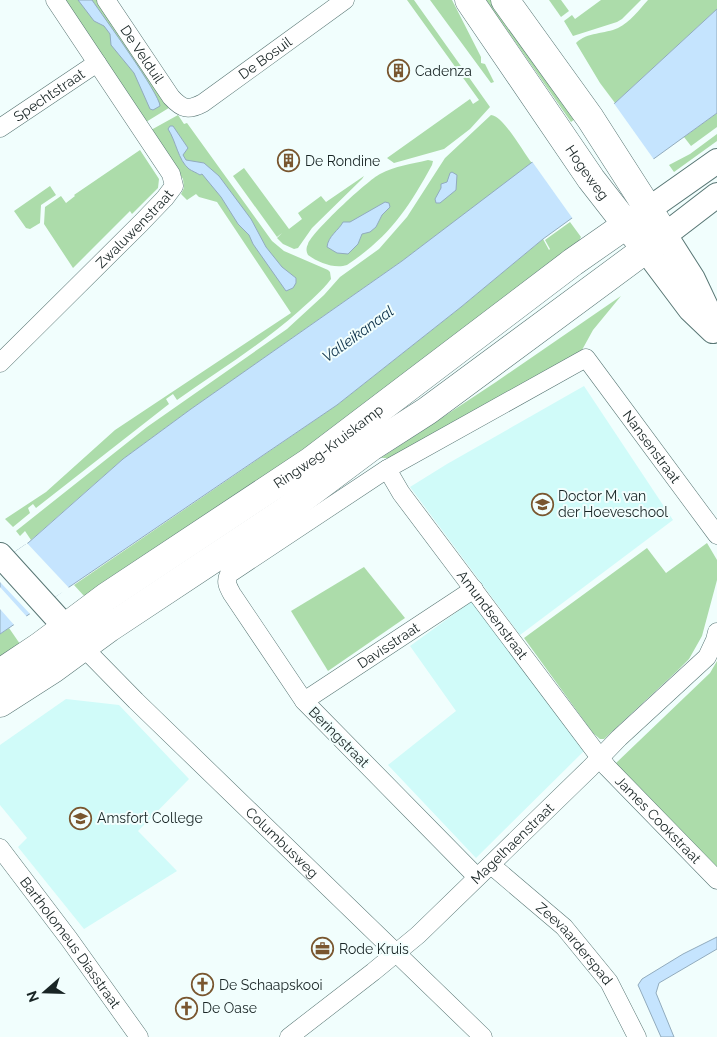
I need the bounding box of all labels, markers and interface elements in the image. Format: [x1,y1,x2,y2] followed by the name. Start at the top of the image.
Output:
[117,22,167,86] street label: De Velduil
[235,33,295,83] street label: De Bosuil
[387,59,411,83] building icon: Cadenza
[415,63,472,79] place label: Cadenza
[10,65,88,125] street label: Spechtstraat
[562,142,612,203] street label: Hogeweg
[277,149,301,173] building icon: De Rondine
[305,153,380,169] place label: De Rondine
[93,186,177,271] street label: Zwaluwenstraat
[319,302,397,366] water label: Valleikanaal
[271,401,386,492] street label: Ringweg-Kruiskamp
[620,407,684,486] street label: Nansenstraat
[558,488,668,520] place label: Doctor M. van der Hoeveschool
[530,492,554,516] school or university icon: Doctor M. van der Hoeveschool
[454,567,531,662] street label: Amundsenstraat
[354,619,423,672] street label: Davisstraat
[306,704,373,771] street label: Beringstraat
[612,773,705,867] street label: James Cookstraat
[468,799,557,887] street label: Magelhaenstraat
[243,804,322,881] street label: Columbusweg
[69,806,93,830] school or university icon: Amsfort College
[97,810,203,826] place label: Amsfort College
[17,874,124,1012] street label: Bartholomeus Diasstraat
[533,899,616,988] street label: Zeevaarderspad
[311,937,335,961] office icon: Rode Kruis
[339,941,409,957] place label: Rode Kruis
[20,967,70,1017] north arrow
[191,973,215,997] church icon: De Schaapskooi
[219,977,323,993] place label: De Schaapskooi
[23,989,42,1004] text: N
[174,996,198,1020] church icon: De Oase
[202,1000,257,1016] place label: De Oase

